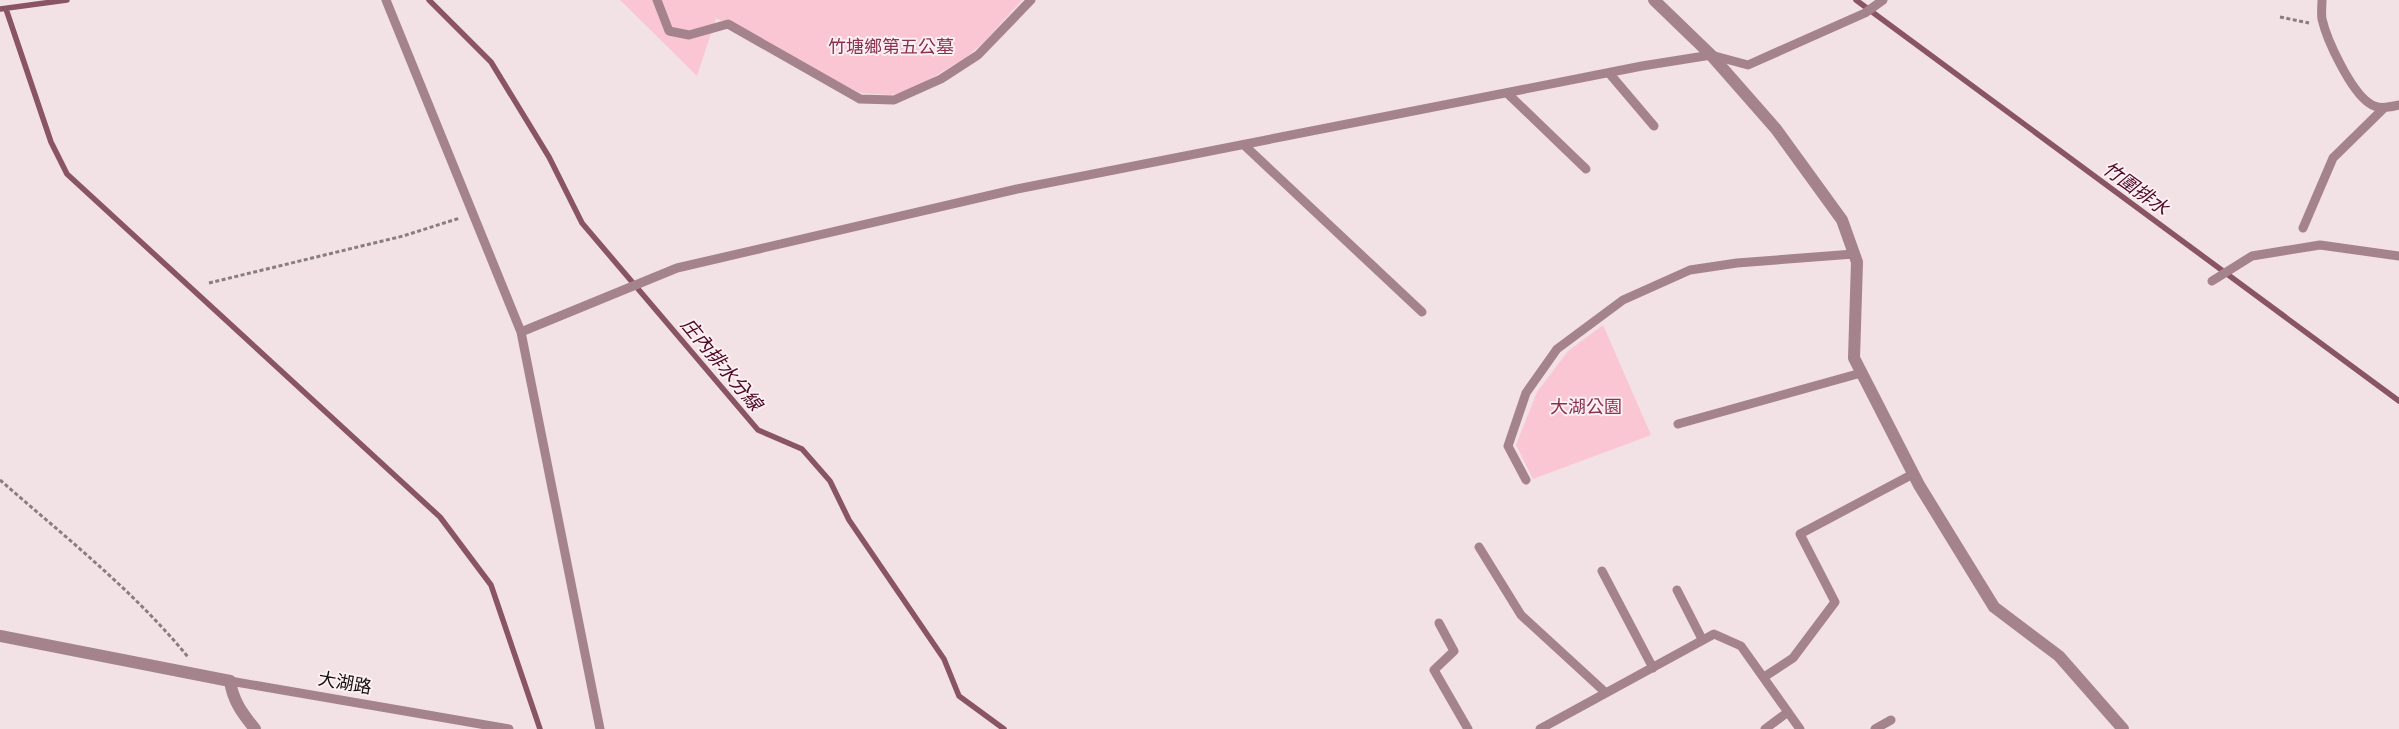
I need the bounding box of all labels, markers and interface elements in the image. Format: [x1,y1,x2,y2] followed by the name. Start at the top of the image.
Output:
[828,36,954,56] park label: 竹塘鄉第五公墓
[2099,157,2174,220] water label: 竹圍排水
[677,313,768,416] water label: 庄內排水分線
[1550,396,1622,416] park label: 大湖公園
[317,667,373,697] street label: 大湖路

